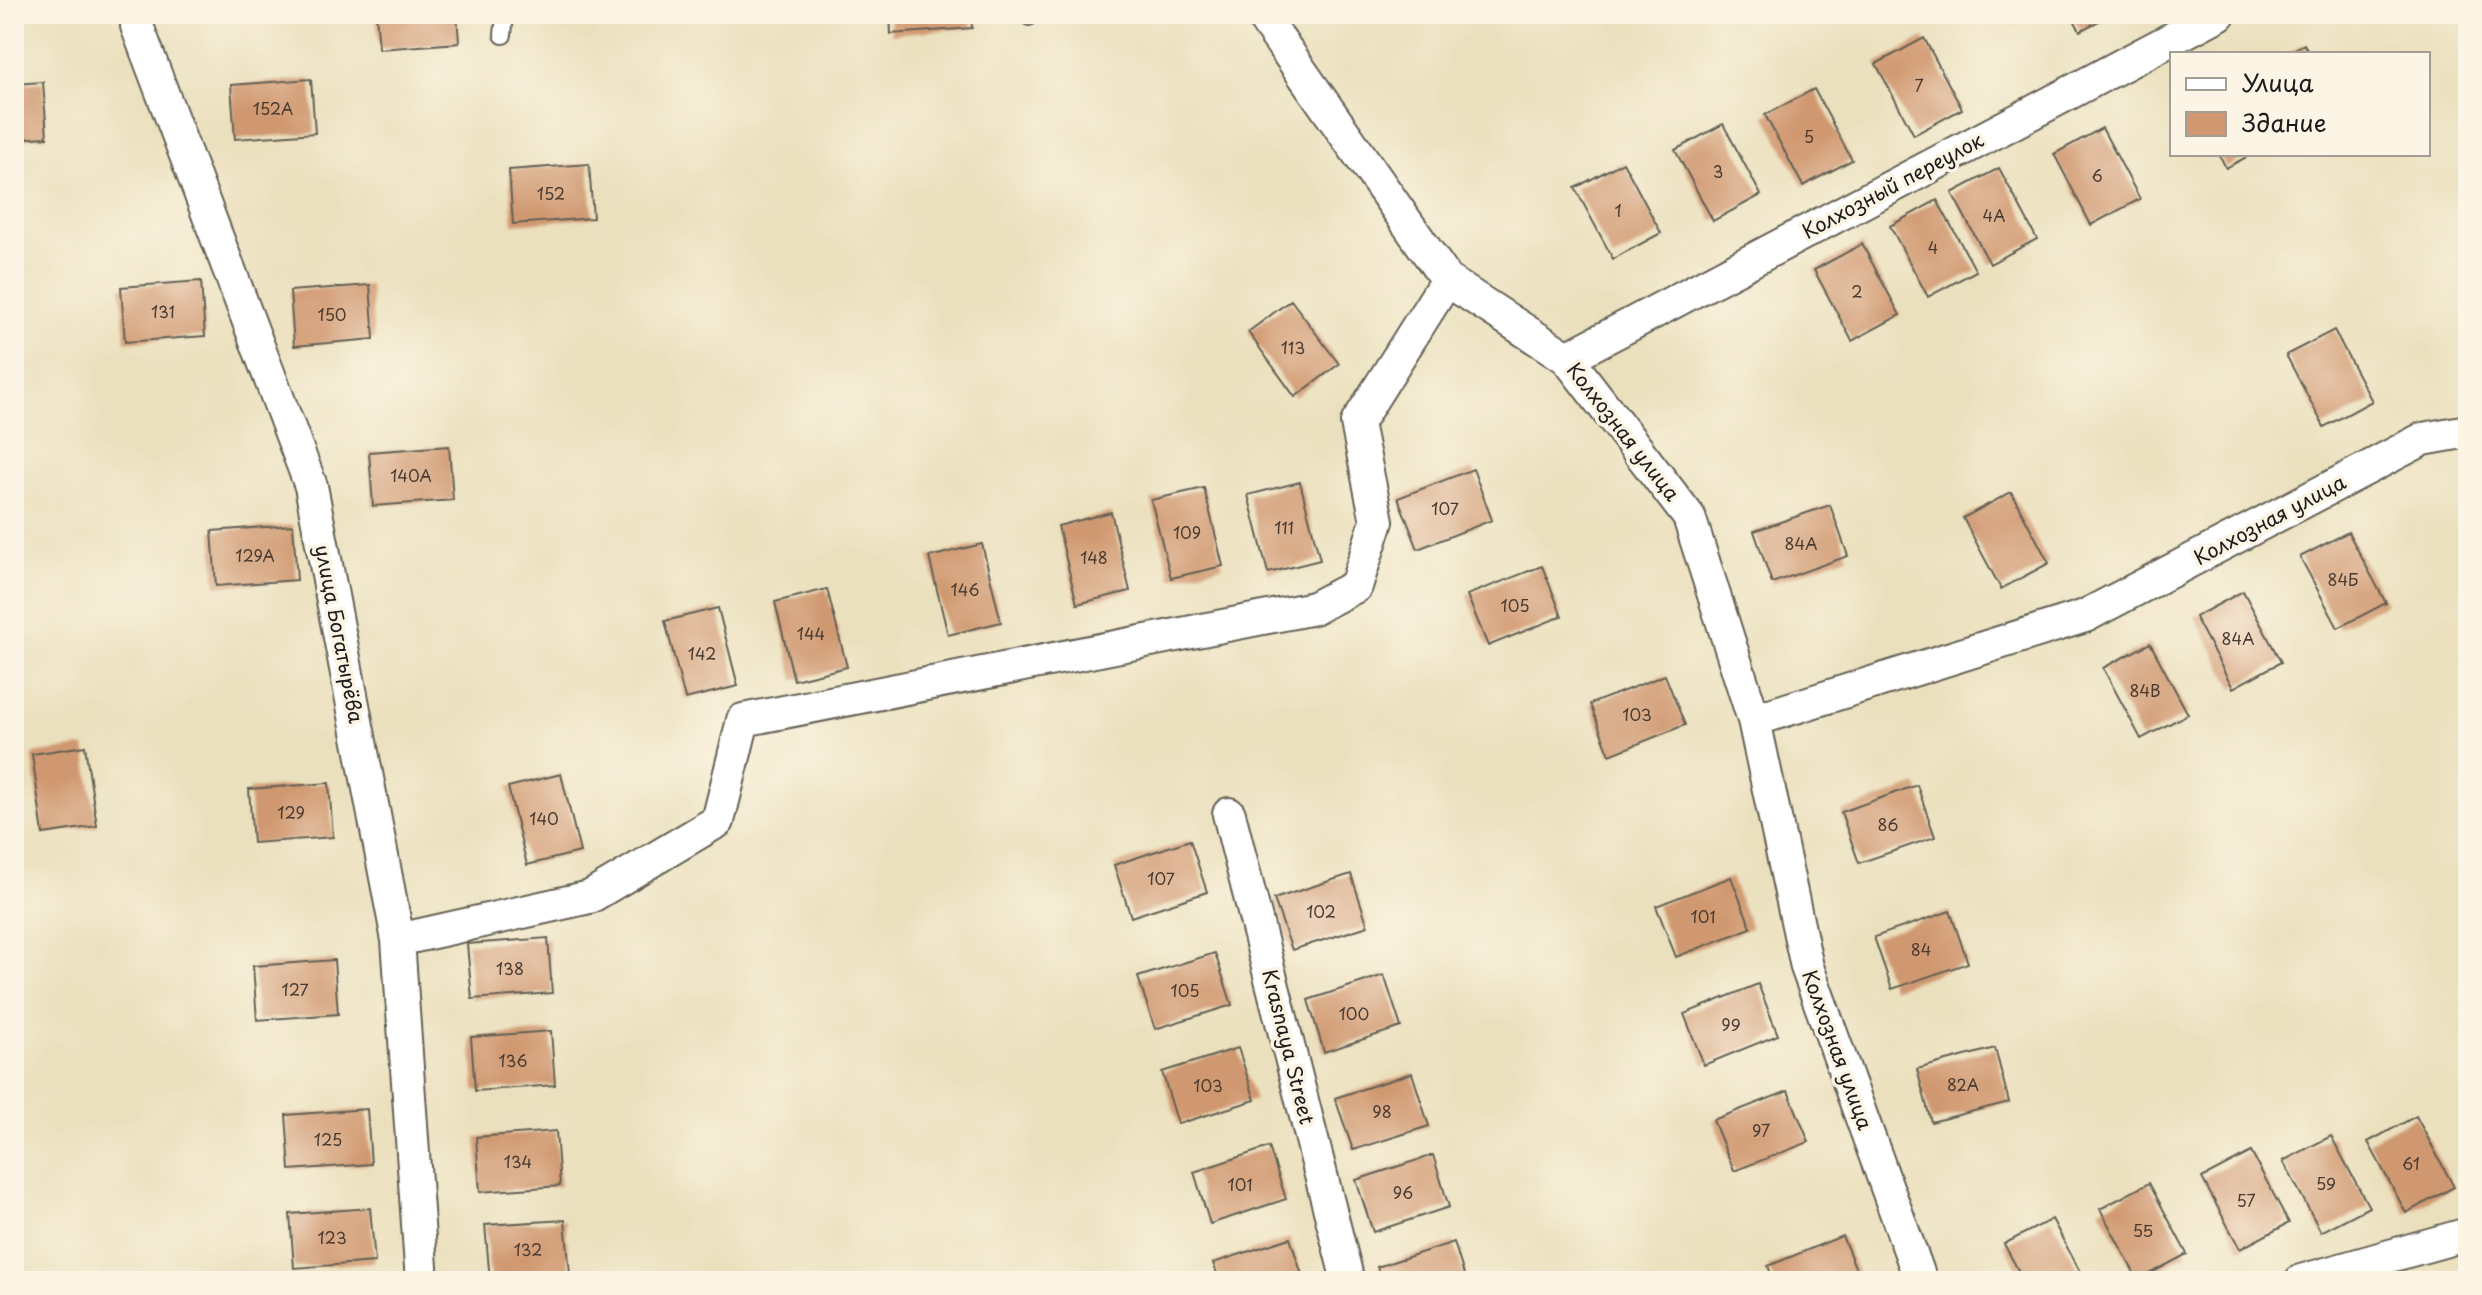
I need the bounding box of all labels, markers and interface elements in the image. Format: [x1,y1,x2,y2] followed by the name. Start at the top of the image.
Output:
[2170,52,2430,156] legend
[2242,64,2314,100] text: Улица
[1914,73,1924,97] house number: 7
[253,96,293,120] house number: 152А
[2242,104,2327,140] text: Здание
[1796,124,1989,246] street label: Колхозный переулок
[1804,124,1814,148] house number: 5
[1713,159,1723,183] house number: 3
[2091,163,2103,187] house number: 6
[537,181,565,205] house number: 152
[1614,198,1622,222] house number: 1
[1983,203,2005,227] house number: 4А
[1928,235,1938,259] house number: 4
[1851,279,1863,303] house number: 2
[151,299,175,323] house number: 131
[317,302,347,326] house number: 150
[1281,335,1305,359] house number: 113
[1560,356,1688,507] street label: Колхозная улица
[390,463,432,487] house number: 140А
[2188,466,2351,572] street label: Колхозная улица
[1431,496,1459,520] house number: 107
[1274,515,1294,539] house number: 111
[1173,520,1201,544] house number: 109
[1785,531,1817,555] house number: 84А
[308,542,372,726] street label: улица Богатырёва
[235,543,275,567] house number: 129А
[1080,545,1108,569] house number: 148
[2328,567,2359,591] house number: 84Б
[950,577,980,601] house number: 146
[1500,593,1530,617] house number: 105
[797,621,825,645] house number: 144
[2222,626,2254,650] house number: 84А
[688,641,716,665] house number: 142
[2129,678,2161,702] house number: 84В
[1622,702,1652,726] house number: 103
[277,800,305,824] house number: 129
[529,806,559,830] house number: 140
[1878,812,1898,836] house number: 86
[1147,866,1175,890] house number: 107
[1306,899,1336,923] house number: 102
[1691,904,1715,928] house number: 101
[1911,937,1931,961] house number: 84
[496,956,524,980] house number: 138
[1255,966,1323,1127] street label: Krasnaya Street
[1795,966,1881,1134] street label: Колхозная улица
[281,977,309,1001] house number: 127
[1170,978,1200,1002] house number: 105
[1339,1001,1369,1025] house number: 100
[1721,1012,1741,1036] house number: 99
[498,1048,528,1072] house number: 136
[1947,1072,1979,1096] house number: 82А
[1193,1073,1223,1097] house number: 103
[1372,1099,1392,1123] house number: 98
[1752,1118,1770,1142] house number: 97
[314,1127,342,1151] house number: 125
[504,1149,532,1173] house number: 134
[2402,1151,2420,1175] house number: 61
[2316,1171,2336,1195] house number: 59
[1228,1172,1252,1196] house number: 101
[1393,1180,1413,1204] house number: 96
[2236,1188,2256,1212] house number: 57
[2133,1218,2153,1242] house number: 55
[317,1225,347,1249] house number: 123
[514,1237,542,1261] house number: 132

